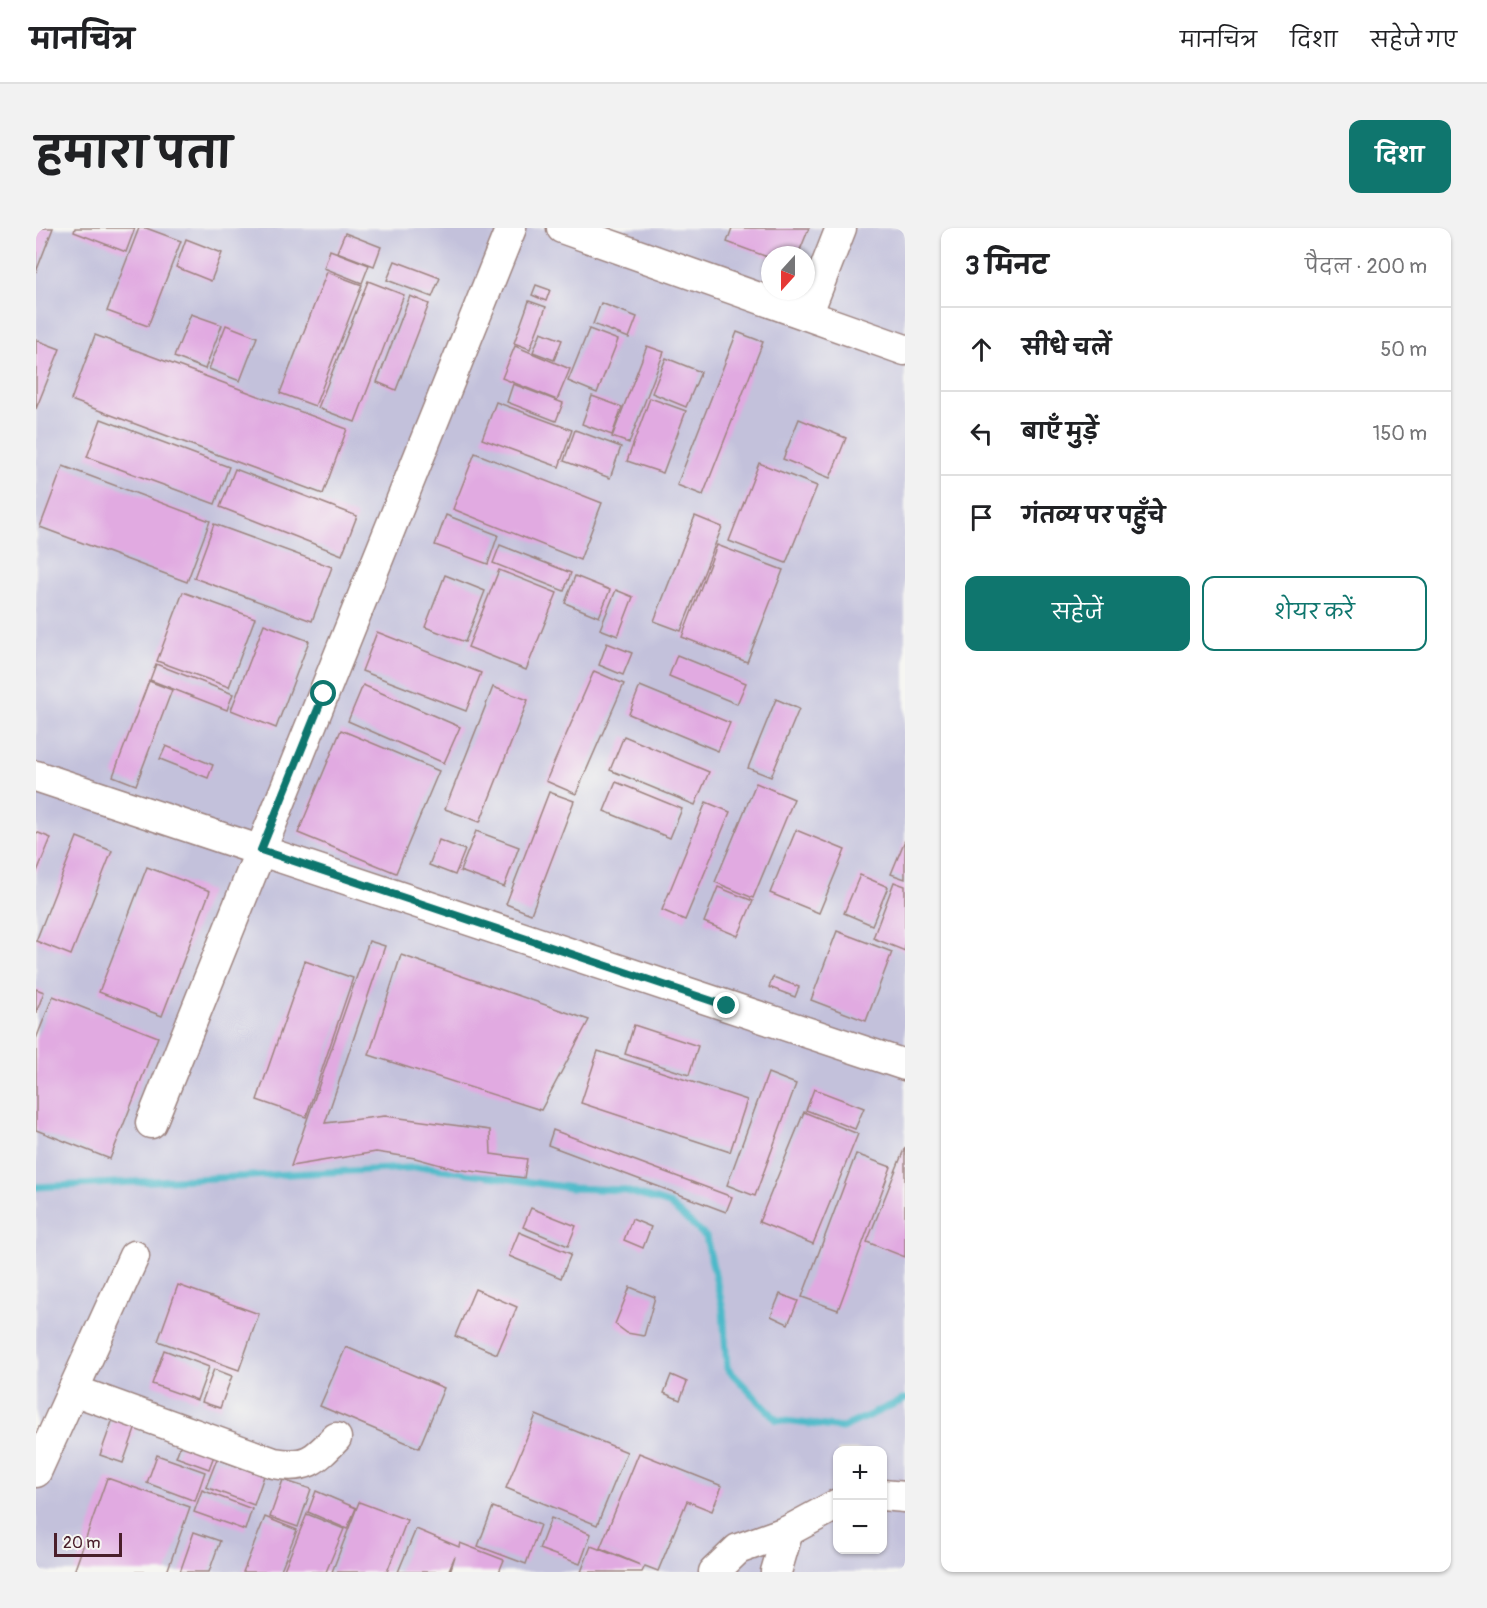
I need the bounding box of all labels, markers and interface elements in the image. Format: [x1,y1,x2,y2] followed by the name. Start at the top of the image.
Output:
[30,23,134,58] text: मानचित्र
[1180,27,1257,54] text: मानचित्र
[1290,27,1338,54] text: दिशा
[1371,27,1457,54] text: सहेजे गए
[1349,120,1451,193] button: दिशा
[36,128,232,180] text: हमारा पता
[761,246,815,300] north arrow
[965,250,1048,282] text: 3 मिनट
[1305,254,1427,279] text: पैदल · 200 m
[965,333,998,366] icon: ahead
[1022,334,1111,362] text: सीधे चलें
[1380,337,1427,362] text: 50 m
[965,417,998,450] icon: left
[1022,418,1098,446] text: बाएँ मुड़ें
[1373,421,1427,446] text: 150 m
[965,501,998,534] icon: arrive
[1022,502,1165,530] text: गंतव्य पर पहुँचे
[965,576,1190,651] button: सहेजें
[1202,576,1427,651] button: शेयर करें
[310,680,336,706] route start
[713,992,739,1018] route end
[833,1446,887,1554] map controls
[833,1446,887,1500] button: +
[833,1500,887,1554] button: −
[54,1530,122,1558] scale bar
[63,1533,101,1553] text: 20 m

